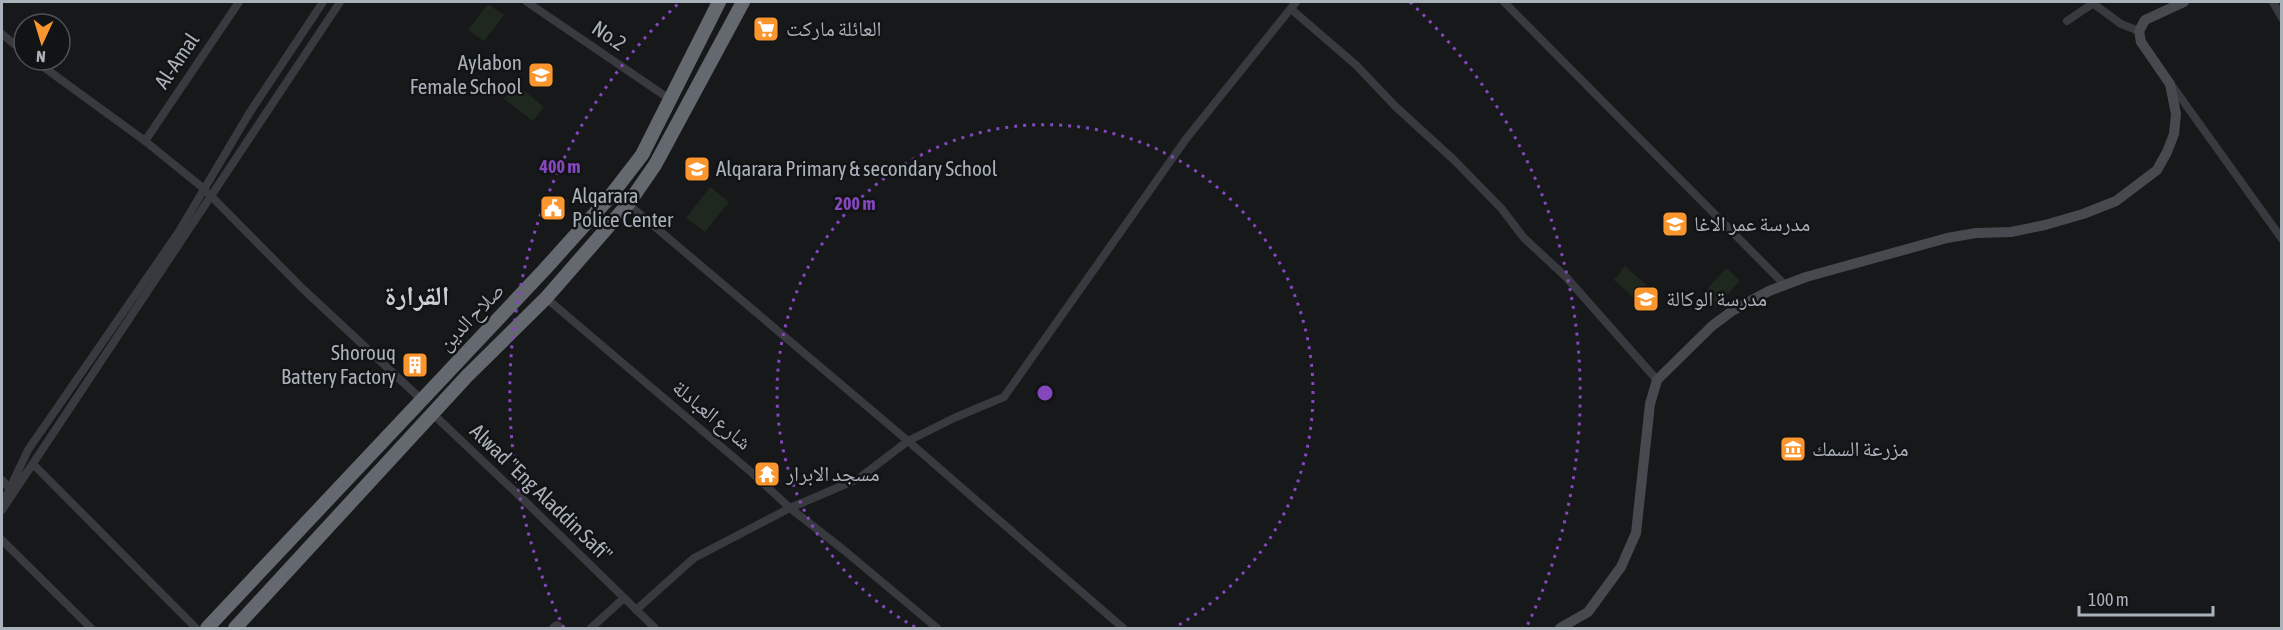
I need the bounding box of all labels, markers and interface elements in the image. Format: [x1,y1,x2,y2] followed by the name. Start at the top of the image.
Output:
[12,12,72,72] north arrow
[751,14,781,44] supermarket icon: العائلة ماركت
[588,15,631,55] street label: No.2
[786,16,882,40] place label: العائلة ماركت
[149,28,204,93] street label: Al-Amal
[36,48,46,66] text: N
[410,50,522,98] place label: Aylabon Female School
[526,60,556,90] school or university icon: Aylabon Female School
[682,154,712,184] school or university icon: Alqarara Primary & secondary School
[539,156,580,177] text: 400 m
[716,156,998,180] place label: Alqarara Primary & secondary School
[572,183,674,231] place label: Alqarara Police Center
[538,193,568,223] public building icon: Alqarara Police Center
[835,193,875,214] text: 200 m
[1660,209,1690,239] school or university icon: مدرسة عمر الاغا
[1694,211,1810,235] place label: مدرسة عمر الاغا
[432,278,510,356] street label: صلاح الدين
[385,280,449,311] district label: القرارة
[1631,284,1661,314] school or university icon: مدرسة الوكالة
[1666,286,1767,310] place label: مدرسة الوكالة
[281,340,396,388] place label: Shorouq Battery Factory
[400,350,430,380] building icon: Shorouq Battery Factory
[667,374,757,456] street label: شارع العبادلة
[1035,383,1055,403] centre of rings
[466,418,618,566] street label: Alwad "Eng Aladdin Safi"
[1778,434,1808,464] museum icon: مزرعة السمك
[1812,436,1909,460] place label: مزرعة السمك
[752,459,782,489] temple icon: مسجد الابرار
[785,461,880,486] place label: مسجد الابرار
[2079,579,2212,617] scale bar
[2088,589,2129,610] text: 100 m

